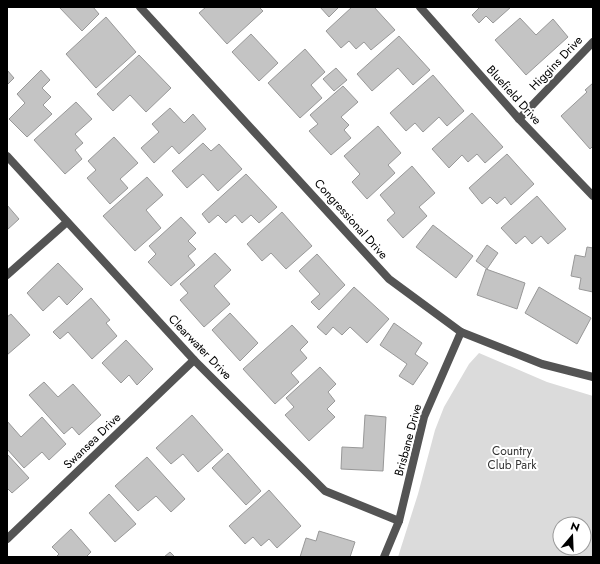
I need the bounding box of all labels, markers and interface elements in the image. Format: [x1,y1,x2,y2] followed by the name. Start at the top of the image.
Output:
[525,32,587,94] street label: Higgins Drive
[482,61,546,129] street label: Bluefield Drive
[310,175,392,263] street label: Congressional Drive
[164,310,236,384] street label: Clearwater Drive
[390,402,426,478] street label: Brisbane Drive
[59,409,125,473] street label: Swansea Drive
[487,442,537,474] park label: Country Club Park
[552,516,592,556] north arrow
[569,518,582,536] text: N

